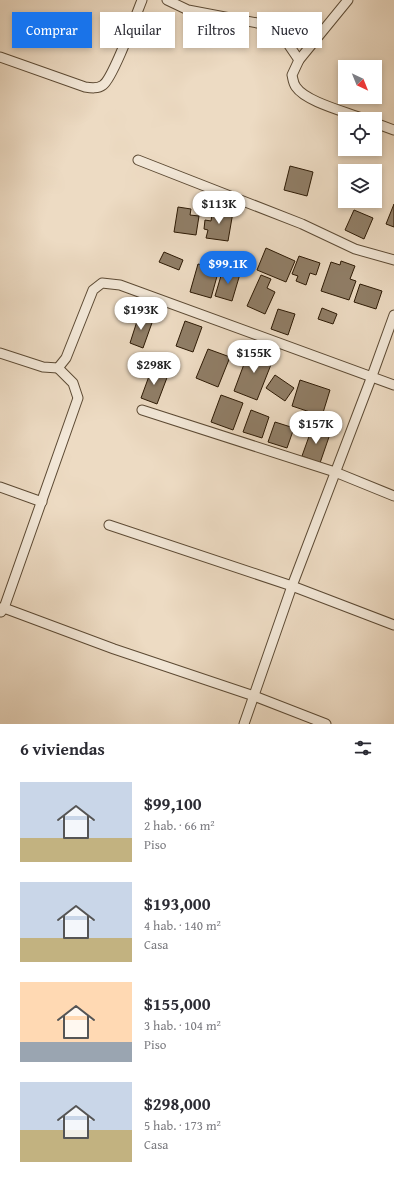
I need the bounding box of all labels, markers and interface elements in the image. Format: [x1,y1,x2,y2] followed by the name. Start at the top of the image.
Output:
[12,12,92,48] chip: Comprar
[100,12,175,48] chip: Alquilar
[183,12,249,48] chip: Filtros
[257,12,322,48] chip: Nuevo
[338,60,382,104] north arrow
[338,60,382,208] map controls
[338,112,382,156] button: locate
[338,164,382,208] button: layers
[191,191,247,225] pin: $113K
[201,194,237,213] text: $113K
[195,251,261,285] pin: $99.1K
[209,254,247,273] text: $99.1K
[113,297,169,331] pin: $193K
[123,300,159,319] text: $193K
[226,340,282,374] pin: $155K
[236,343,272,362] text: $155K
[126,352,182,386] pin: $298K
[136,355,172,374] text: $298K
[288,411,344,445] pin: $157K
[298,414,334,433] text: $157K
[20,736,105,761] text: 6 viviendas
[352,737,374,759] icon: filters
[144,791,202,816] text: $99,100
[52,798,100,846] icon: home
[144,816,215,835] text: 2 hab. · 66 m²
[144,835,166,854] text: Piso
[144,891,210,916] text: $193,000
[52,898,100,946] icon: home
[144,916,221,935] text: 4 hab. · 140 m²
[144,935,169,954] text: Casa
[144,991,210,1016] text: $155,000
[52,998,100,1046] icon: home
[144,1016,221,1035] text: 3 hab. · 104 m²
[144,1035,166,1054] text: Piso
[144,1091,210,1116] text: $298,000
[52,1098,100,1146] icon: home
[144,1116,221,1135] text: 5 hab. · 173 m²
[144,1135,169,1154] text: Casa

